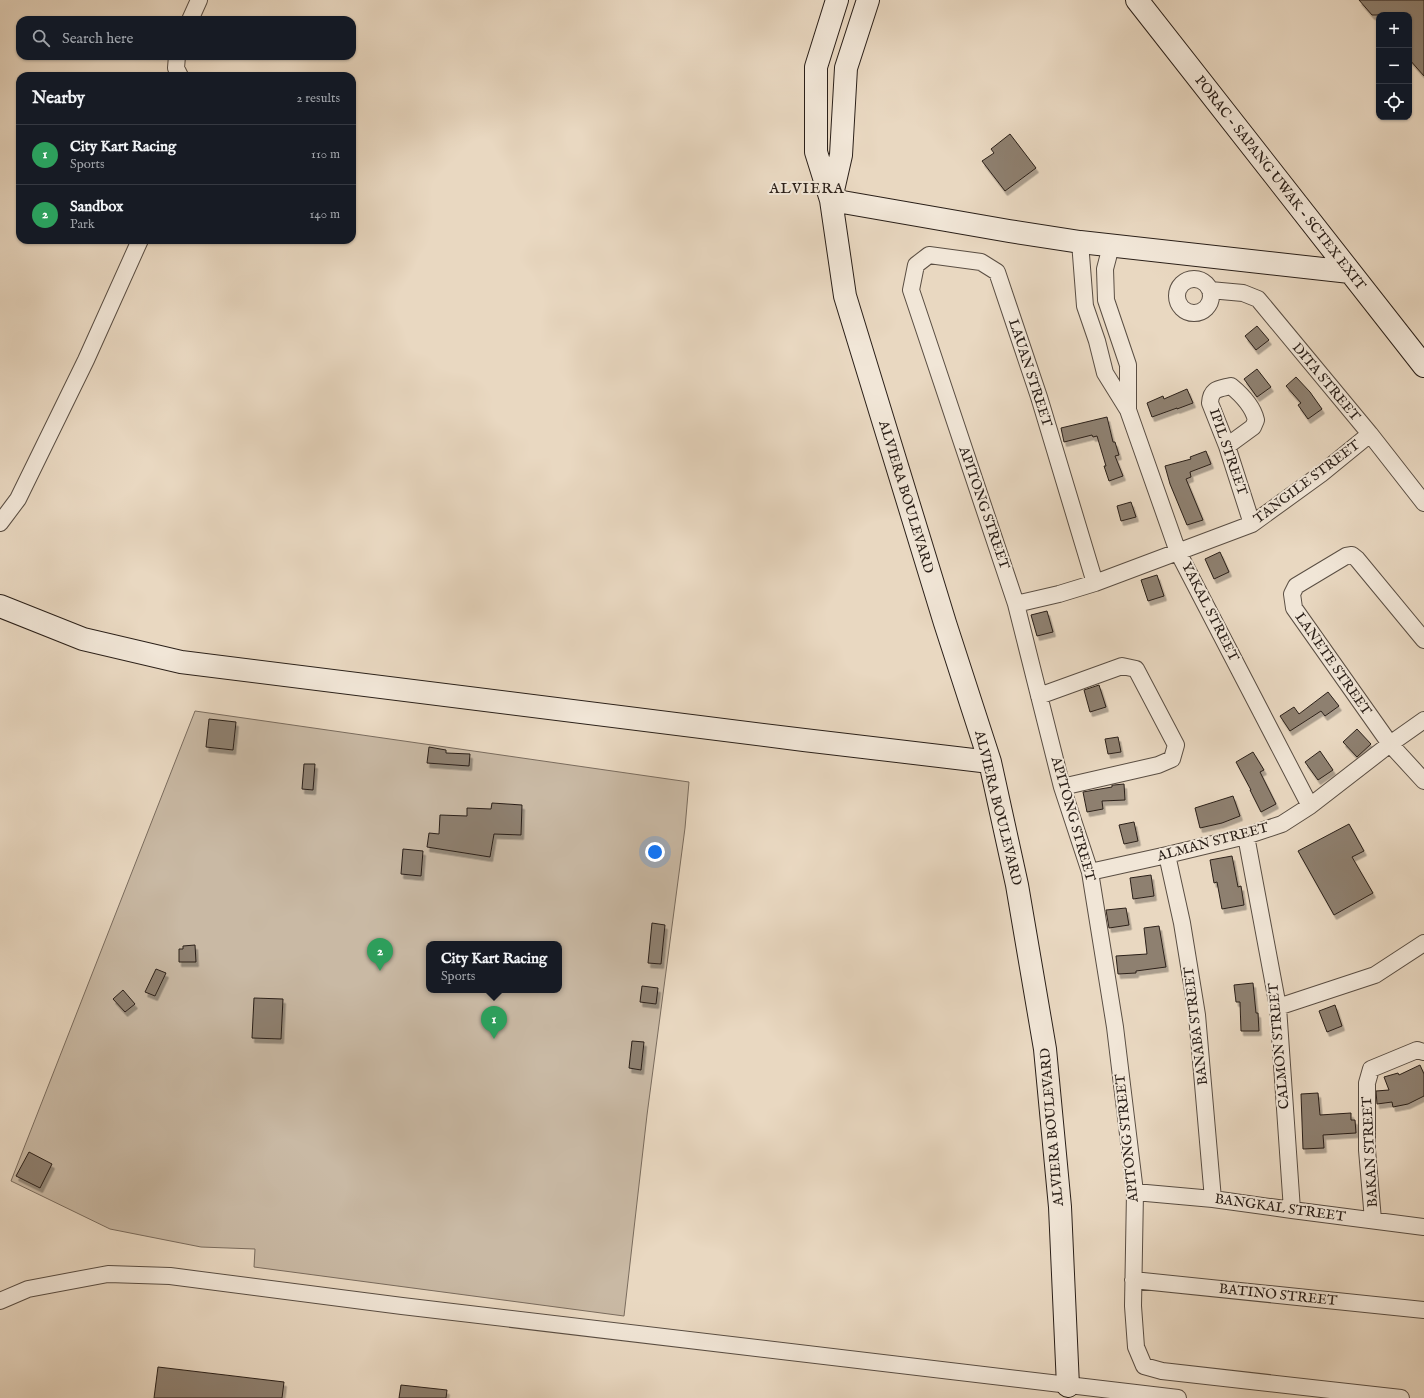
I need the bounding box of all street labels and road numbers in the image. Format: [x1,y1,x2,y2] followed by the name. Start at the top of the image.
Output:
[1191,72,1370,295] street label: PORAC - SAPANG UWAK - SCTEX EXIT
[1004,317,1056,430] street label: LAUAN STREET
[1288,339,1365,426] street label: DITA STREET
[1205,406,1252,499] street label: IPIL STREET
[874,417,938,576] street label: ALVIERA BOULEVARD
[1250,436,1364,528] street label: TANGILE STREET
[954,443,1014,573] street label: APITONG STREET
[1177,559,1243,665] street label: YAKAL STREET
[1291,609,1376,720] street label: LANETE STREET
[970,728,1026,887] street label: ALVIERA BOULEVARD
[1046,754,1100,884] street label: APITONG STREET
[1154,818,1272,866] street label: ALMAN STREET
[1180,965,1212,1086] street label: BANABA STREET
[1264,981,1293,1110] street label: CALMON STREET
[1036,1047,1068,1208] street label: ALVIERA BOULEVARD
[1111,1072,1143,1204] street label: APITONG STREET
[1358,1095,1382,1208] street label: BAKAN STREET
[1213,1190,1347,1226] street label: BANGKAL STREET
[1218,1280,1339,1310] street label: BATINO STREET

